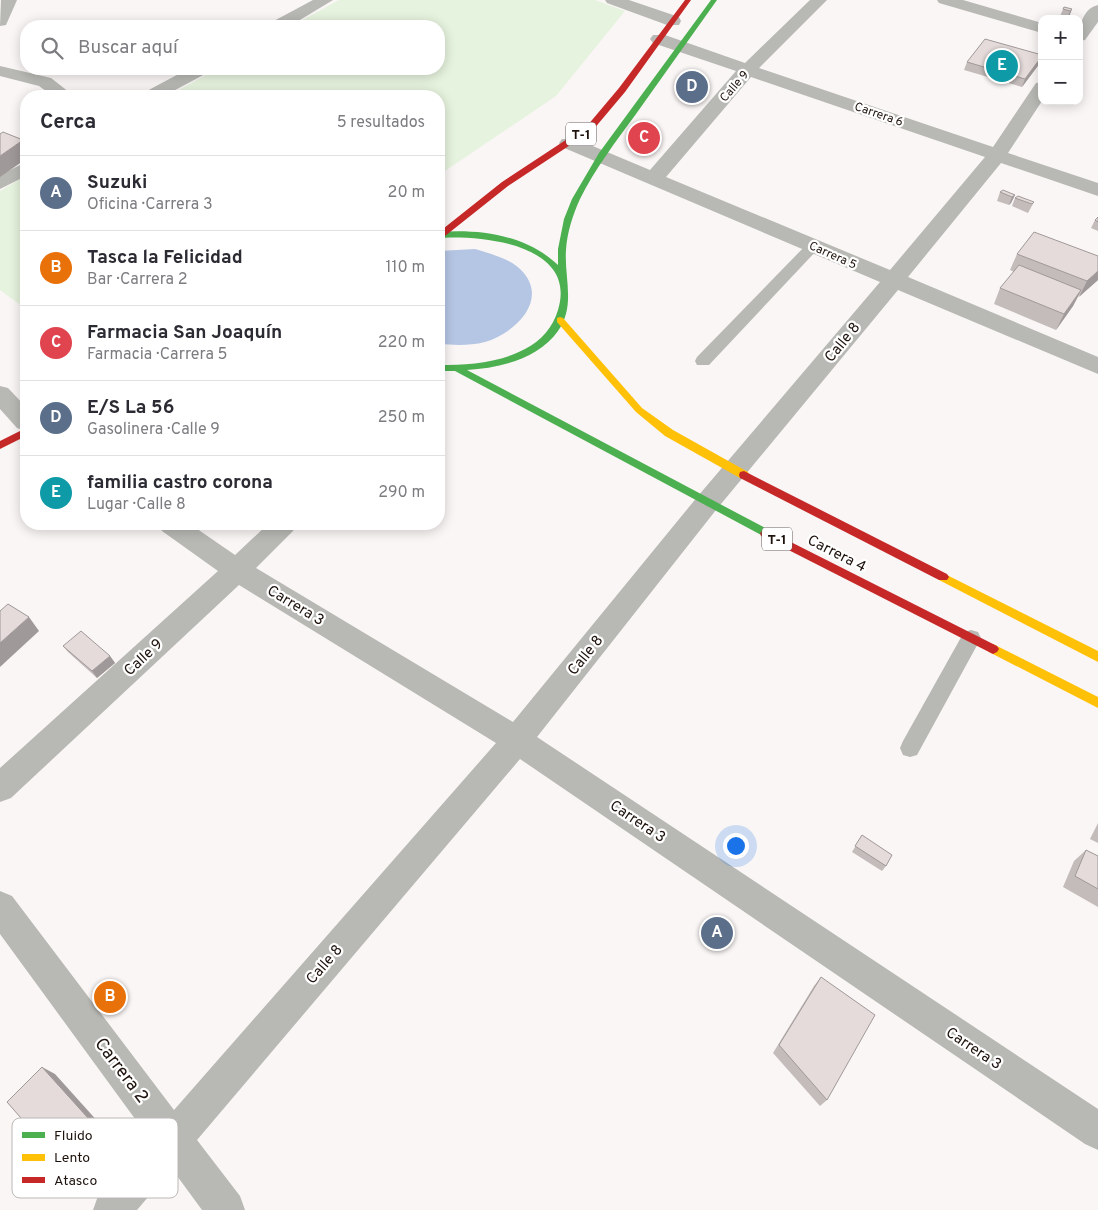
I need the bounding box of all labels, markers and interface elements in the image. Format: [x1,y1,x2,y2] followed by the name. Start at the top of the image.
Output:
[1038,15,1083,105] map controls
[1038,15,1083,60] button: +
[20,20,445,75] search box
[38,34,66,62] icon: search
[78,36,178,60] text: Buscar aquí
[986,47,1018,85] pin: E
[1038,60,1083,105] button: −
[676,68,708,106] pin: D
[717,68,753,106] street label: Calle 9
[852,99,905,131] street label: Carrera 6
[40,109,96,136] text: Cerca
[337,113,425,133] text: 5 resultados
[628,119,660,157] pin: C
[566,122,596,146] road number: T-1
[87,171,147,195] text: Suzuki
[50,183,62,203] text: A
[388,183,425,203] text: 20 m
[87,195,213,215] text: Oficina · Carrera 3
[806,238,859,274] street label: Carrera 5
[87,246,243,270] text: Tasca la Felicidad
[50,258,62,278] text: B
[385,258,425,278] text: 110 m
[87,270,188,290] text: Bar · Carrera 2
[821,319,865,367] street label: Calle 8
[87,321,282,345] text: Farmacia San Joaquín
[51,333,61,353] text: C
[378,333,425,353] text: 220 m
[87,345,228,365] text: Farmacia · Carrera 5
[87,396,174,420] text: E/S La 56
[50,408,62,428] text: D
[378,408,425,428] text: 250 m
[87,420,220,440] text: Gasolinera · Calle 9
[87,471,273,495] text: familia castro corona
[51,483,61,503] text: E
[378,483,425,503] text: 290 m
[87,495,186,515] text: Lugar · Calle 8
[762,528,792,550] road number: T-1
[804,531,869,577] street label: Carrera 4
[263,582,327,631] street label: Carrera 3
[564,632,608,680] street label: Calle 8
[121,635,167,681] street label: Calle 9
[606,797,669,848] street label: Carrera 3
[723,833,749,859] your location
[701,914,733,952] pin: A
[303,941,347,989] street label: Calle 8
[94,978,126,1016] pin: B
[942,1024,1005,1075] street label: Carrera 3
[89,1034,153,1108] street label: Carrera 2
[12,1118,178,1198] legend
[54,1128,93,1145] text: Fluido
[54,1150,90,1167] text: Lento
[54,1173,97,1190] text: Atasco

